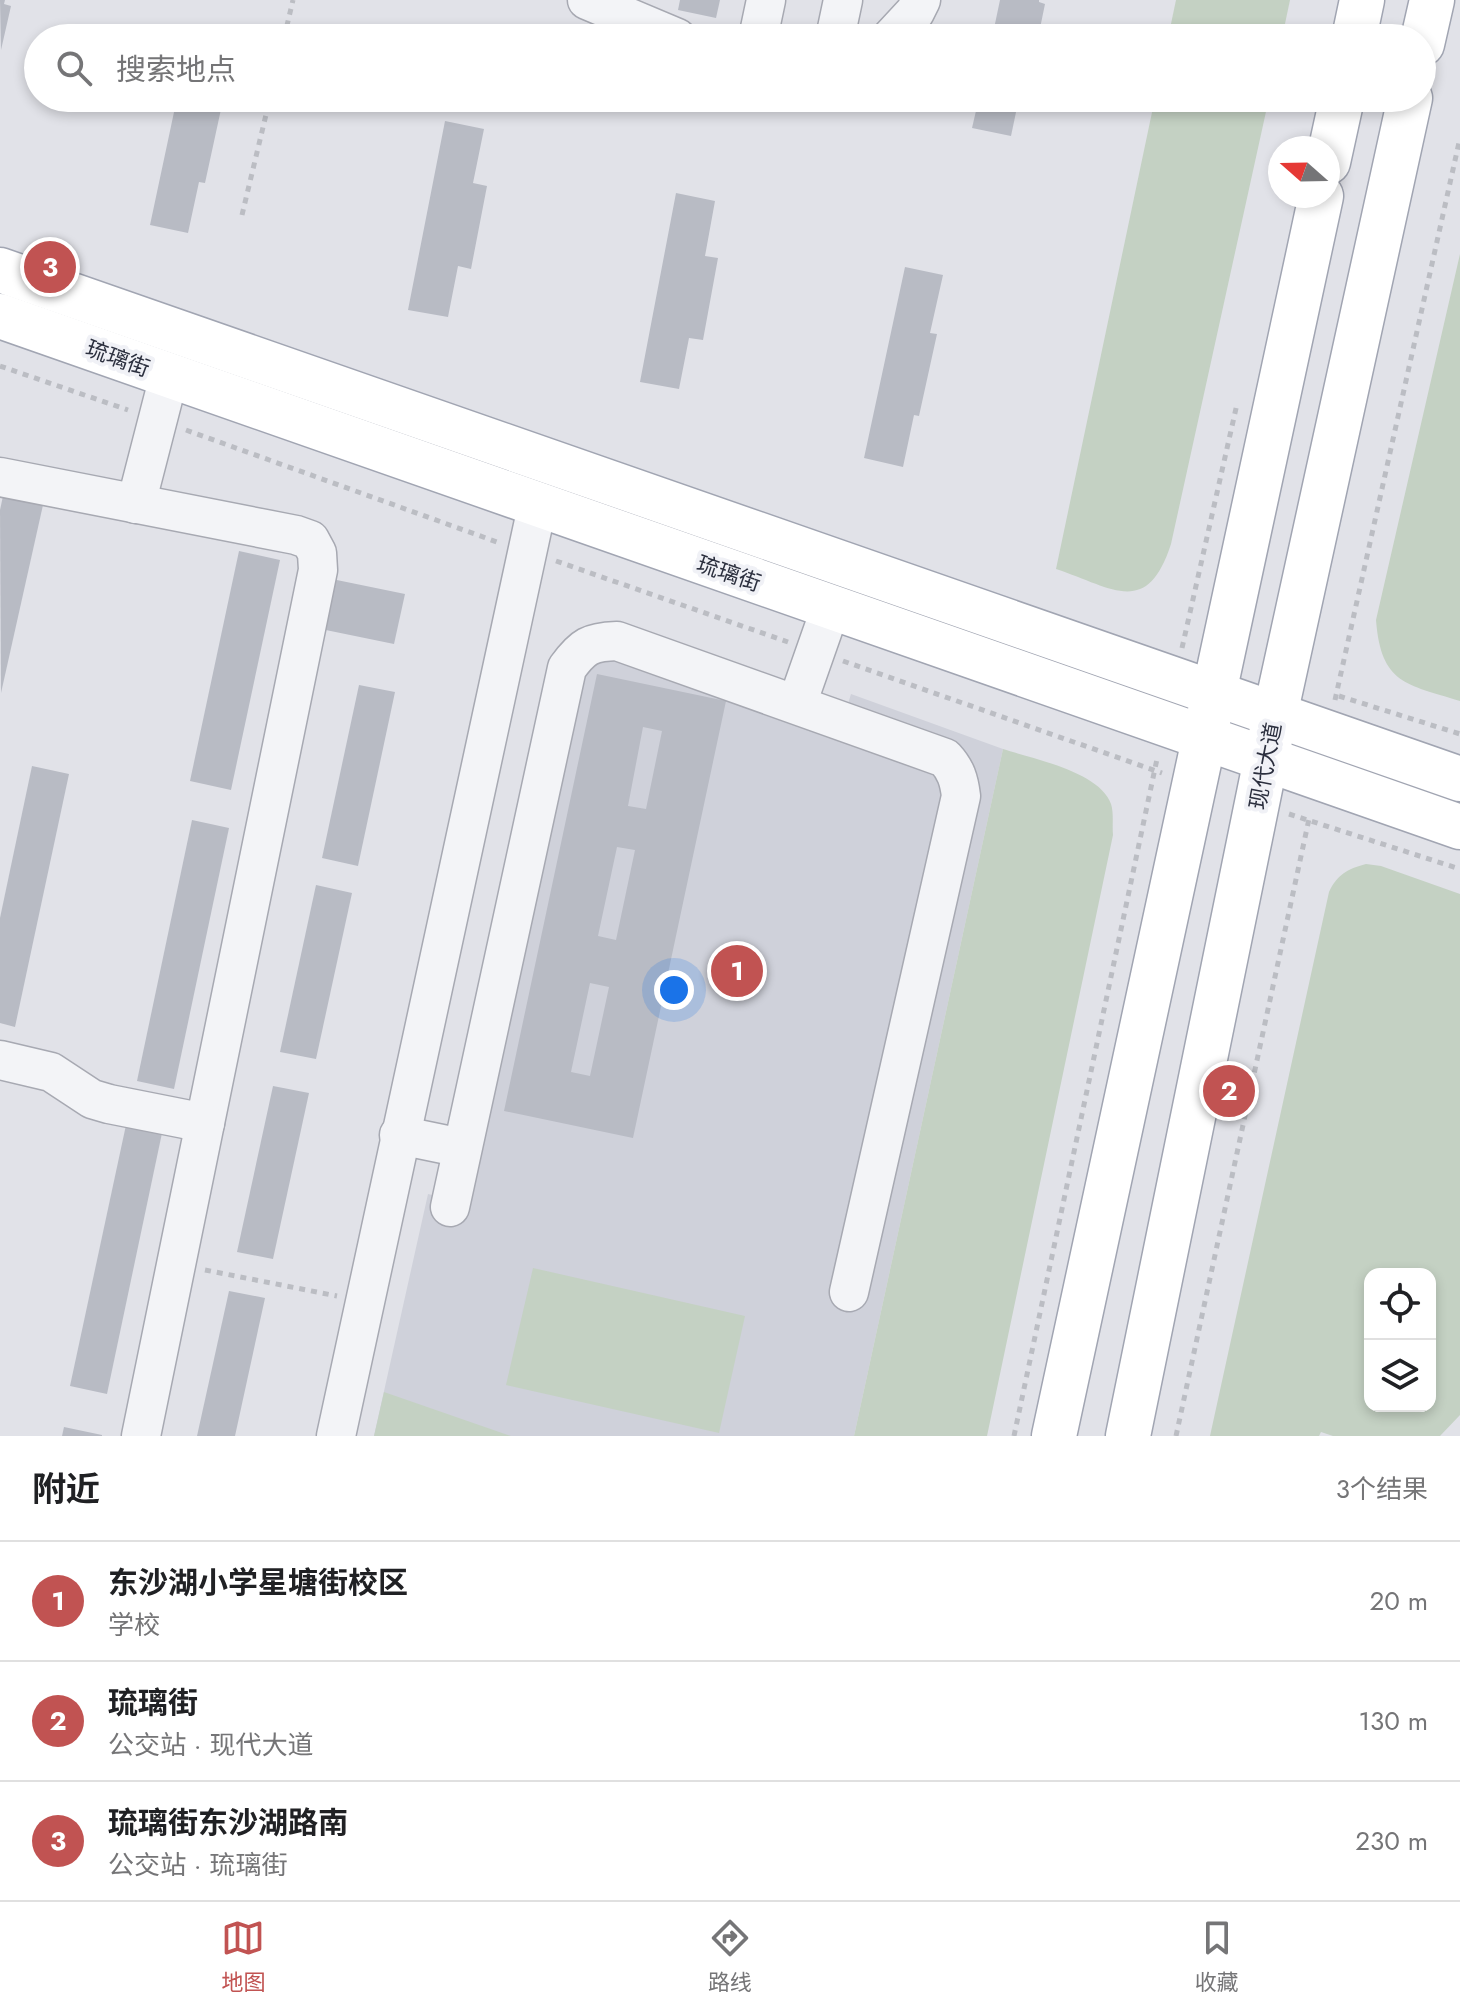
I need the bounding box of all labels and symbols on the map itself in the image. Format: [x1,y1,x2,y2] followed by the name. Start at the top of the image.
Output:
[1268,136,1340,208] north arrow
[24,237,76,297] pin: 3
[82,332,154,384] street label: 琉璃街
[693,547,765,599] street label: 琉璃街
[1241,720,1289,812] street label: 现代大道
[711,941,763,1001] pin: 1
[654,970,694,1010] your location
[1203,1061,1255,1121] pin: 2

